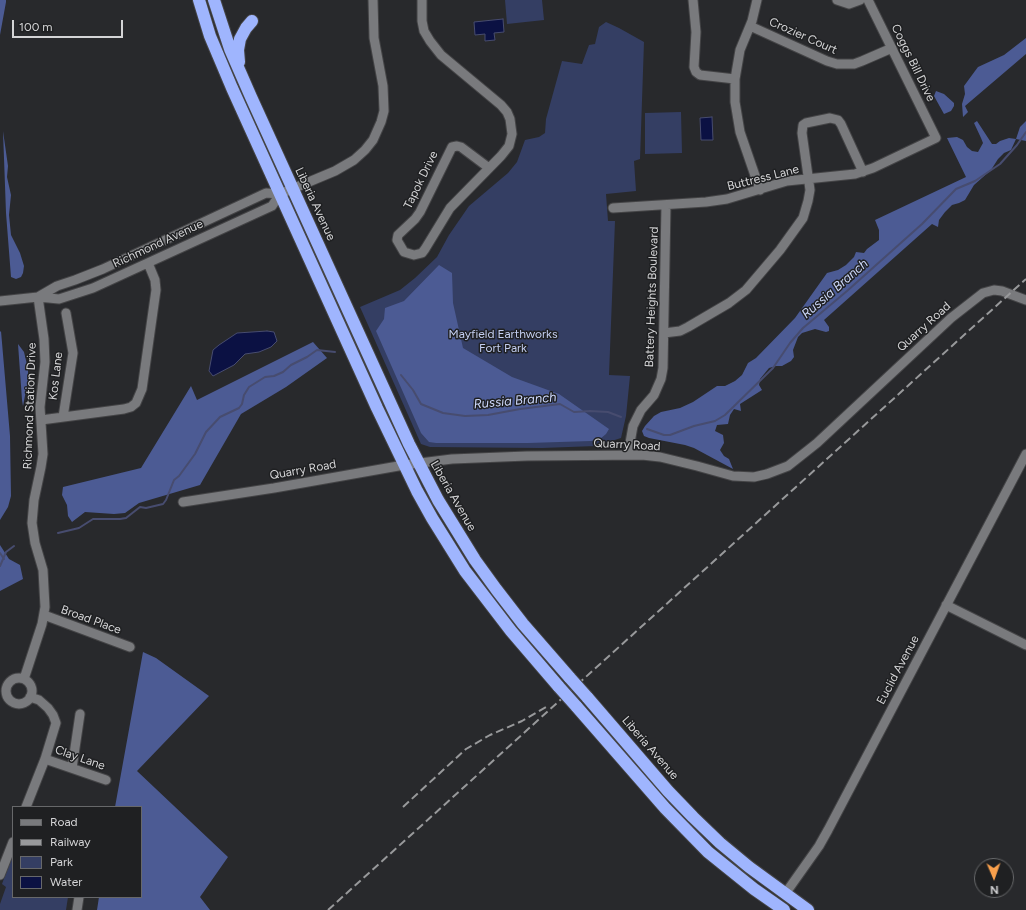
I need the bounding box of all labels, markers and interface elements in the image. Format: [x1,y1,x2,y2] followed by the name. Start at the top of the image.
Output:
[14,12,125,38] scale bar
[767,15,839,57] street label: Crozier Court
[19,20,53,34] text: 100 m
[888,22,938,104] street label: Coggs Bill Drive
[401,149,441,211] street label: Tapok Drive
[726,162,800,194] street label: Buttress Lane
[292,165,338,243] street label: Liberia Avenue
[111,217,205,271] street label: Richmond Avenue
[642,226,662,368] street label: Battery Heights Boulevard
[799,256,871,322] water label: Russia Branch
[894,299,954,355] street label: Quarry Road
[448,327,558,355] park label: Mayfield Earthworks Fort Park
[21,342,39,470] street label: Richmond Station Drive
[46,351,66,401] street label: Kos Lane
[473,390,557,412] water label: Russia Branch
[593,436,661,454] street label: Quarry Road
[269,457,337,483] street label: Quarry Road
[427,458,479,534] street label: Liberia Avenue
[59,602,123,638] street label: Broad Place
[874,633,922,707] street label: Euclid Avenue
[619,713,681,783] street label: Liberia Avenue
[53,743,107,773] street label: Clay Lane
[12,806,142,898] legend
[50,815,78,829] text: Road
[50,835,91,849] text: Railway
[50,855,73,869] text: Park
[974,858,1014,898] north arrow
[50,875,82,889] text: Water
[990,883,999,896] text: N

